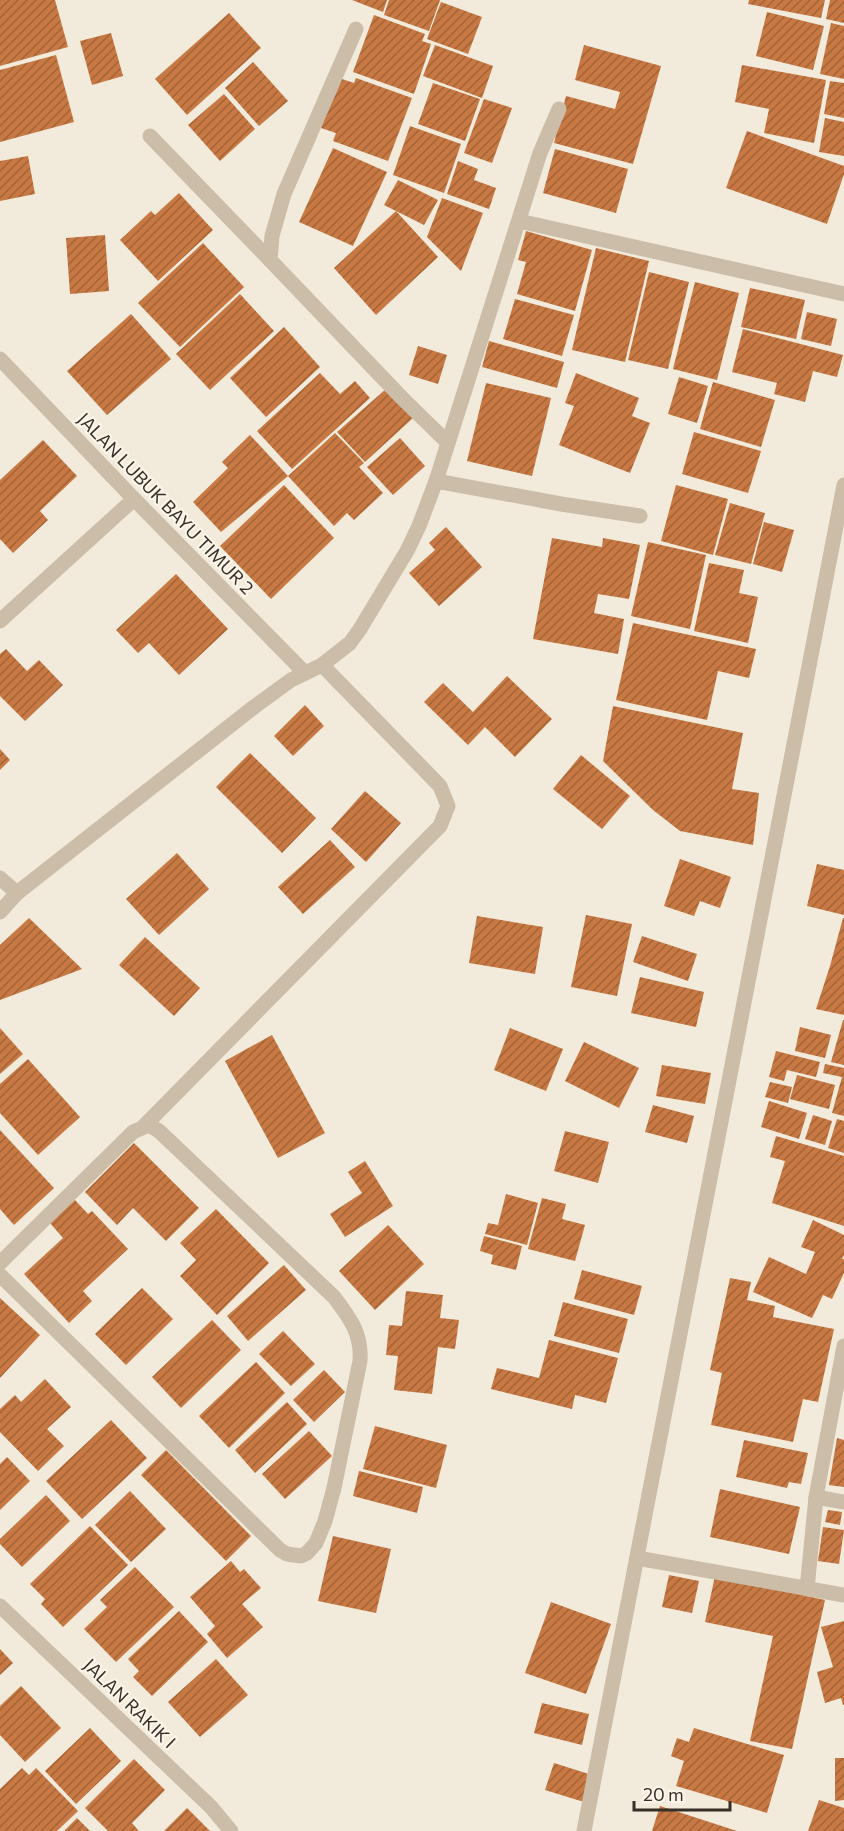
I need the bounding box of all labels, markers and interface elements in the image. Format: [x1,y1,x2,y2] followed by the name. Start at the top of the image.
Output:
[73,408,259,598] street label: JALAN LUBUK BAYU TIMUR 2
[79,1654,181,1752] street label: JALAN RAKIK I
[634,1774,730,1812] scale bar
[643,1783,684,1805] text: 20 m

